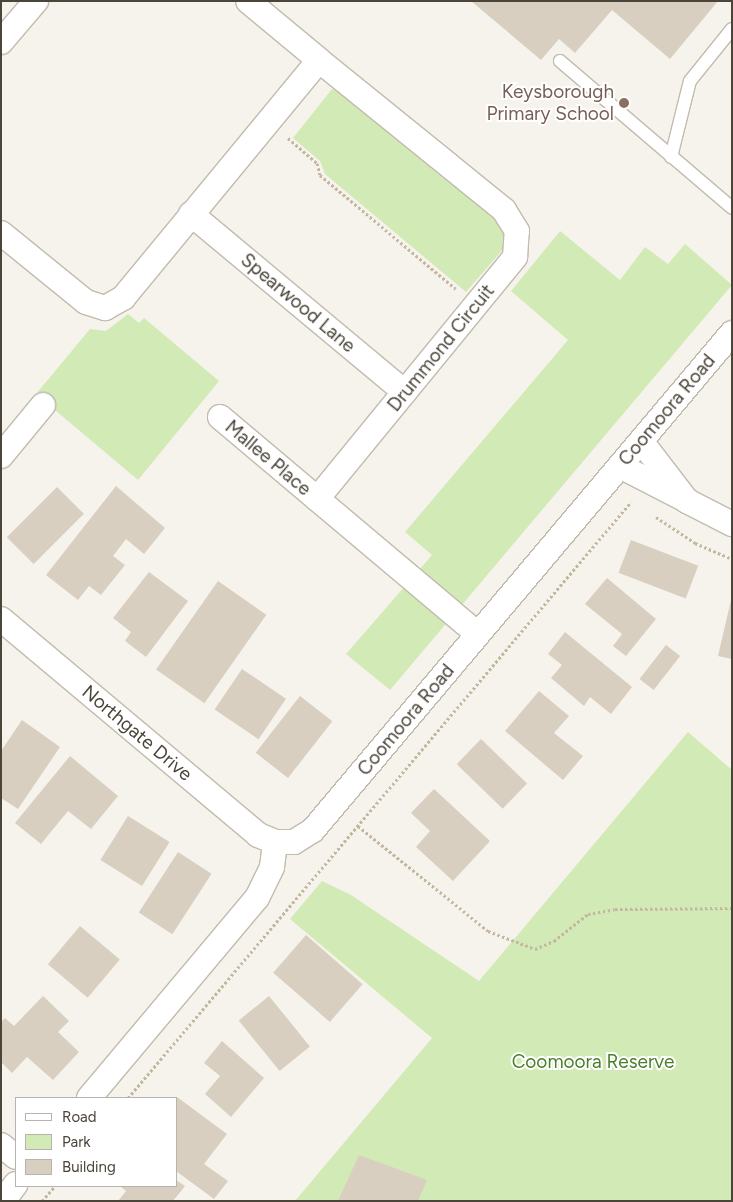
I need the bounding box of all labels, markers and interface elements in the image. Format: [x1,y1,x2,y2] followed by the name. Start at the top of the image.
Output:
[487,81,614,125] place label: Keysborough Primary School
[618,97,630,109] marker: Keysborough Primary School
[236,248,360,358] street label: Spearwood Lane
[383,280,499,416] street label: Drummond Circuit
[614,350,720,470] street label: Coomoora Road
[220,415,316,501] street label: Mallee Place
[353,660,459,780] street label: Coomoora Road
[77,680,197,786] street label: Northgate Drive
[512,1051,674,1073] park label: Coomoora Reserve
[15,1097,178,1187] legend
[62,1108,97,1126] text: Road
[62,1133,91,1151] text: Park
[62,1158,116,1176] text: Building

